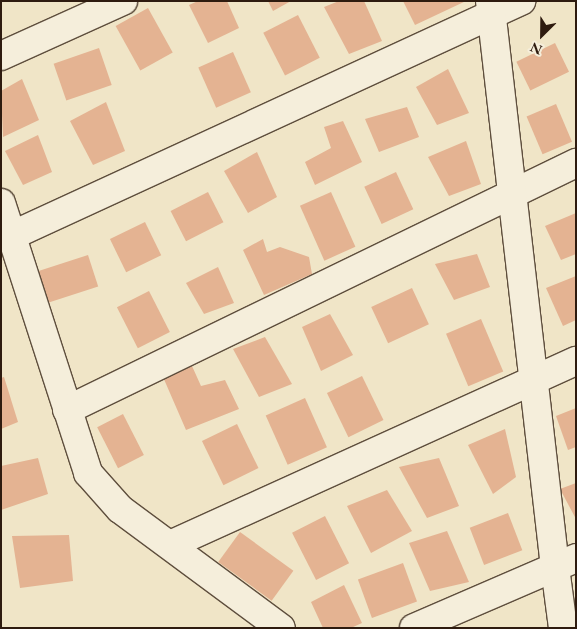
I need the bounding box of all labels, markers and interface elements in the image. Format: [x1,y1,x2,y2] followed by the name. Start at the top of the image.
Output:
[517,10,567,60] north arrow
[527,38,545,59] text: N

